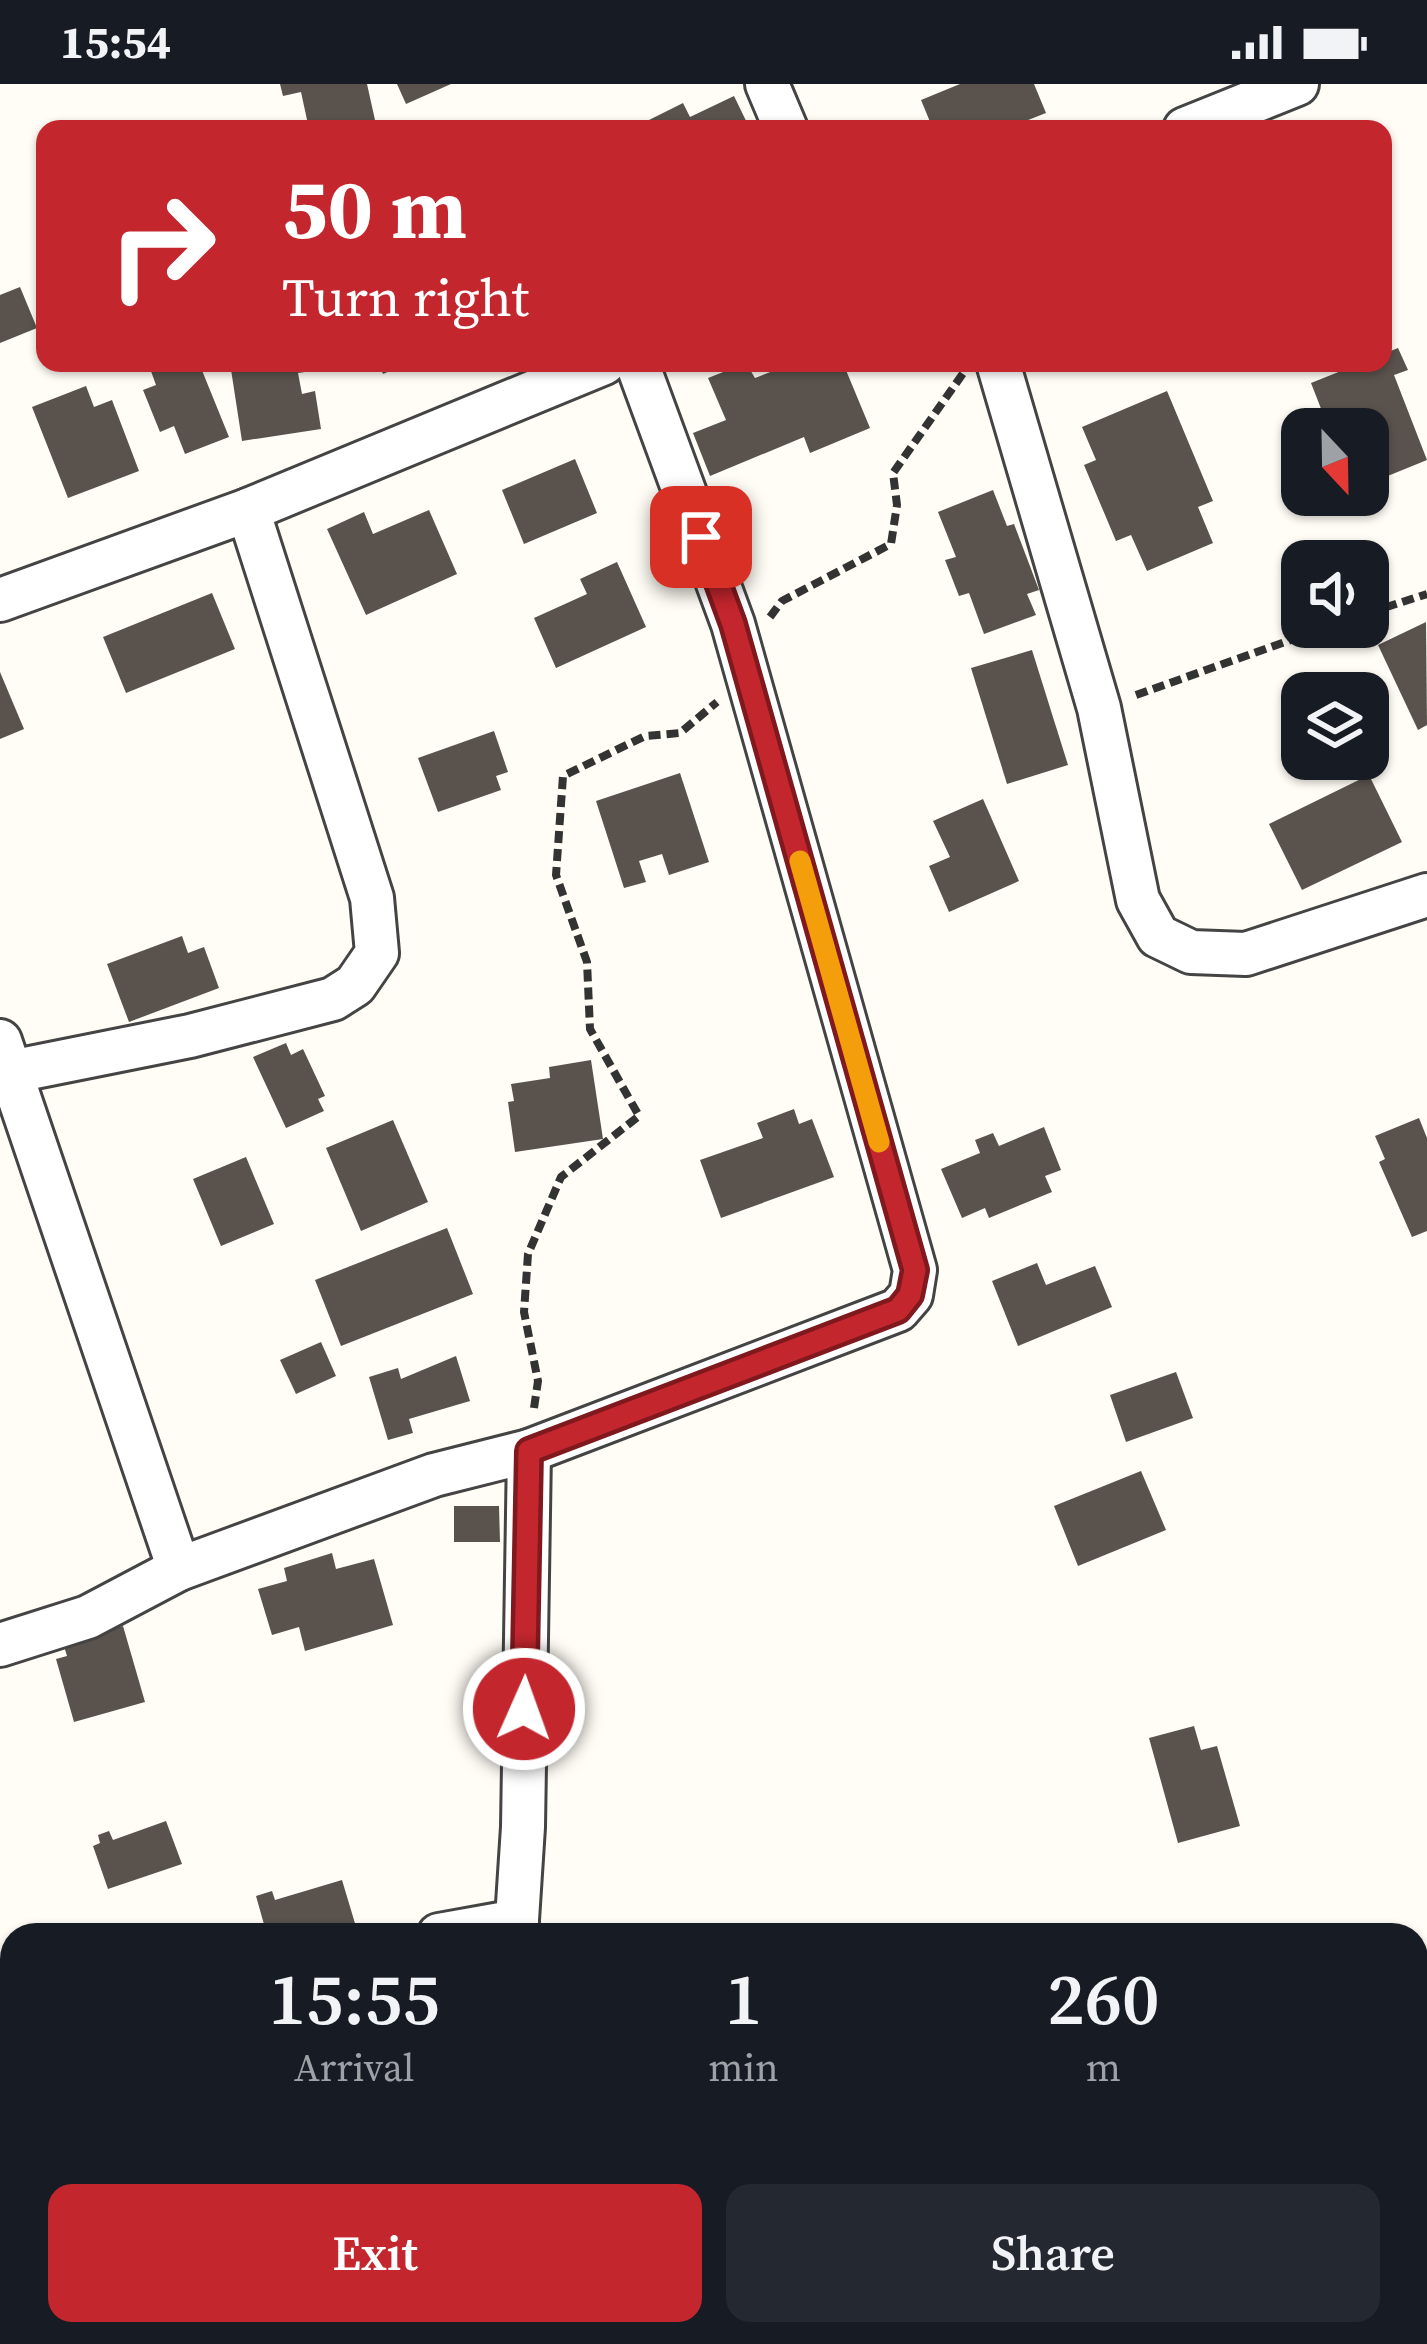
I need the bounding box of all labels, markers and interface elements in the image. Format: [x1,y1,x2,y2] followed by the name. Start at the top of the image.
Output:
[60,11,171,73] text: 15:54
[282,151,467,266] text: 50 m
[84,168,240,324] icon: right
[282,260,529,334] text: Turn right
[1281,408,1389,516] north arrow
[1281,408,1389,780] map controls
[650,486,752,588] pin
[668,504,734,570] icon: arrive
[1281,540,1389,648] button: sound
[1281,672,1389,780] button: layers
[461,1646,587,1772] position arrow
[268,1949,440,2048] text: 15:55
[725,1949,762,2048] text: 1
[1047,1949,1160,2048] text: 260
[294,2041,414,2094] text: Arrival
[708,2041,779,2094] text: min
[1086,2041,1121,2094] text: m
[48,2184,702,2322] button: Exit
[726,2184,1380,2322] button: Share

